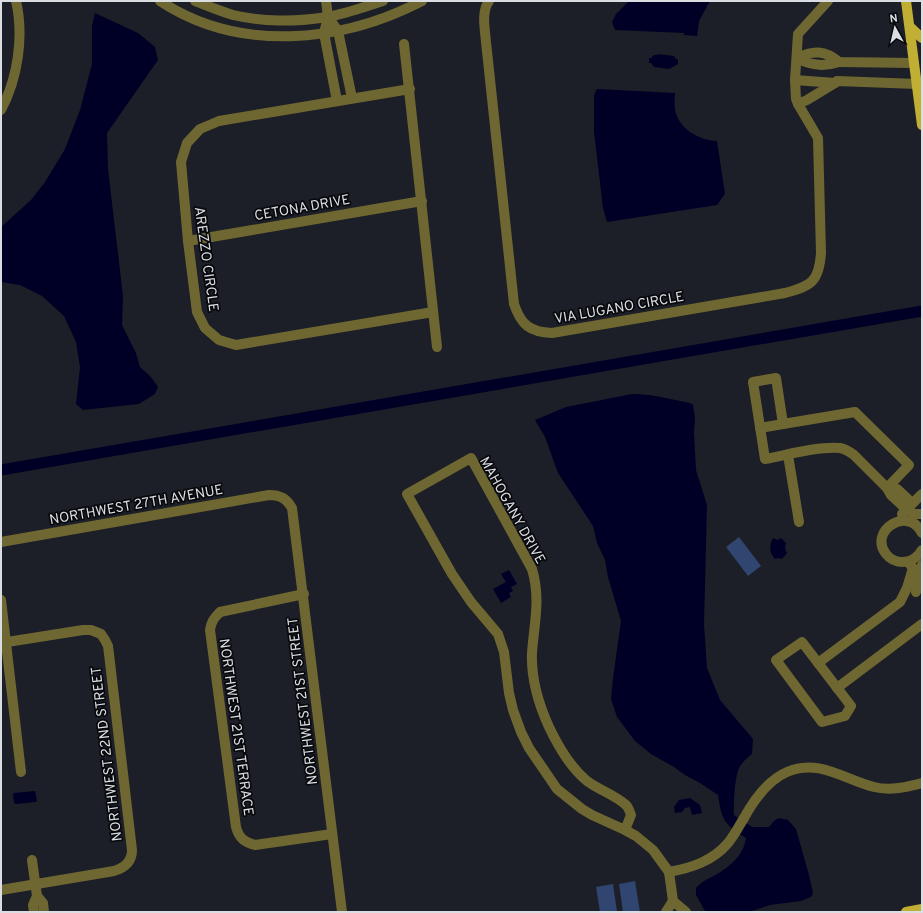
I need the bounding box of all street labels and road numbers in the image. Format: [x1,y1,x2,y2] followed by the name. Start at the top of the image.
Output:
[253,192,351,225] street label: CETONA DRIVE
[190,206,221,313] street label: AREZZO CIRCLE
[553,289,685,328] street label: VIA LUGANO CIRCLE
[475,454,548,567] street label: MAHOGANY DRIVE
[48,482,224,529] street label: NORTHWEST 27TH AVENUE
[285,616,322,786] street label: NORTHWEST 21ST STREET
[215,638,256,817] street label: NORTHWEST 21ST TERRACE
[88,665,127,842] street label: NORTHWEST 22ND STREET

